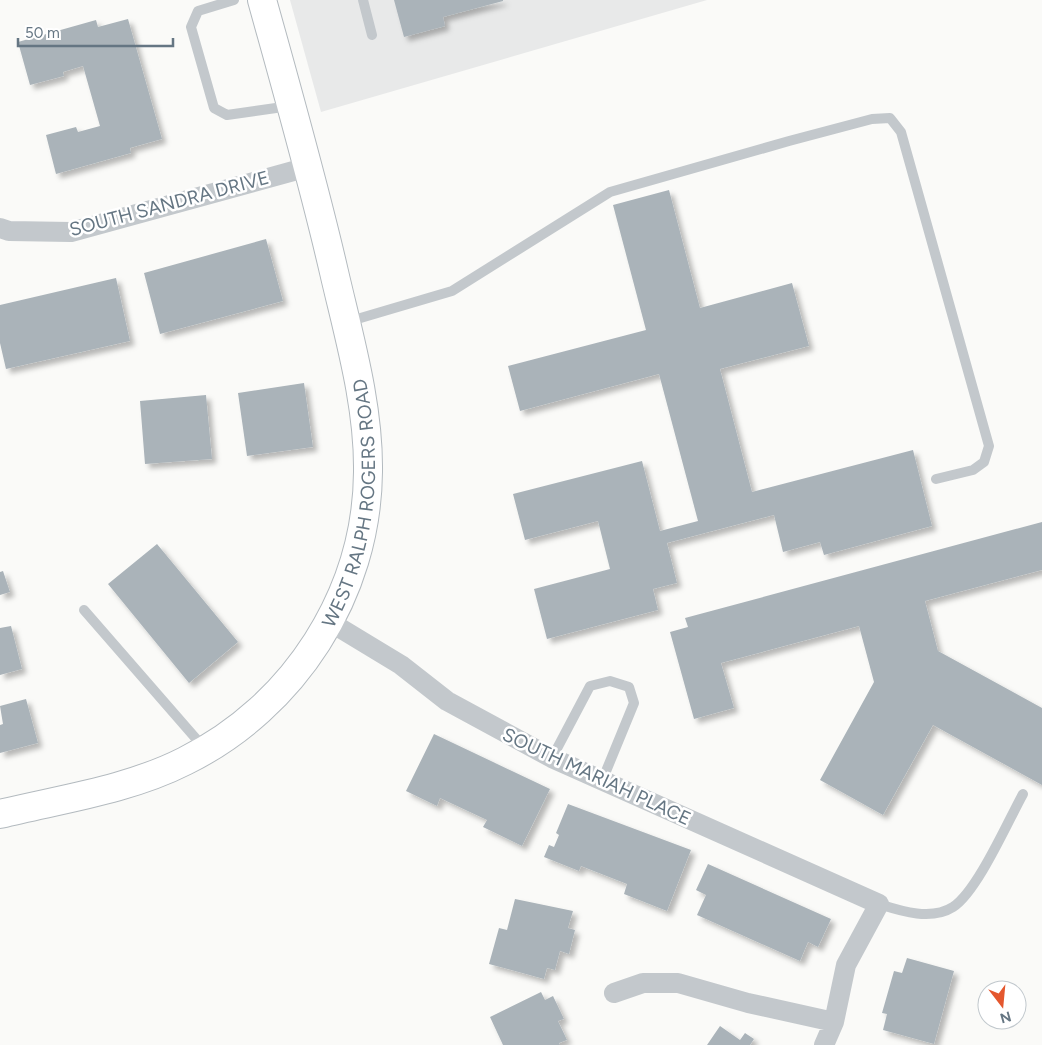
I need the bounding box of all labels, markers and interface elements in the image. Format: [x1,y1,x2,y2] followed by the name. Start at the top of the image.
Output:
[18,15,172,47] scale bar
[25,24,60,42] text: 50 m
[67,166,271,241] street label: SOUTH SANDRA DRIVE
[317,377,380,631] street label: WEST RALPH ROGERS ROAD
[499,723,695,830] street label: SOUTH MARIAH PLACE
[977,980,1027,1030] north arrow
[998,1007,1013,1027] text: N

